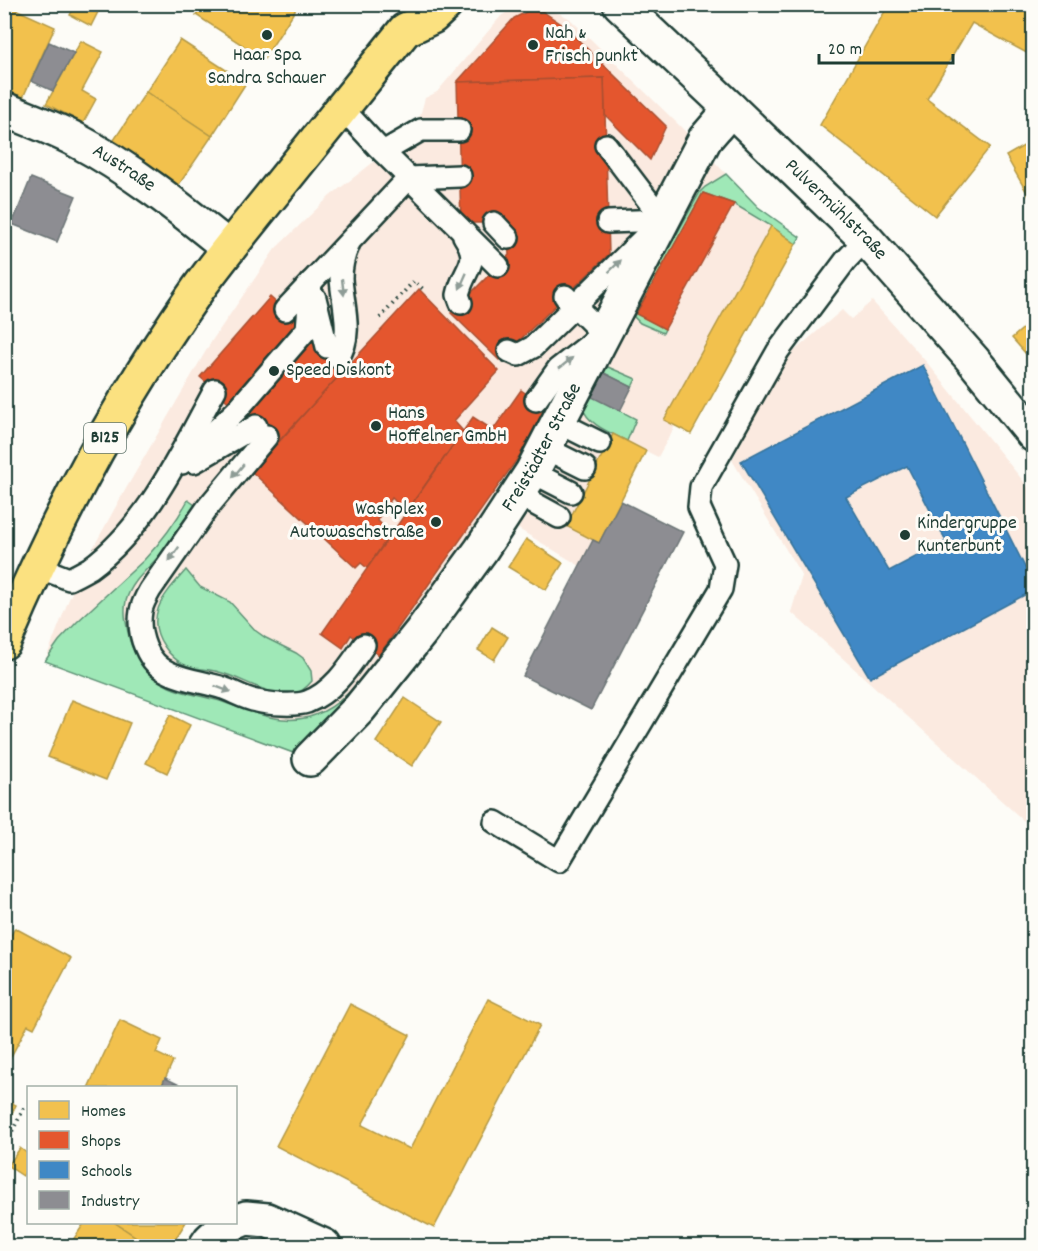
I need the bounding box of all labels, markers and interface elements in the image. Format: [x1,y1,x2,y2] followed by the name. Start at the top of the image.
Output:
[545,20,638,71] place label: Nah & Frisch punkt
[819,27,952,65] scale bar
[260,28,274,42] marker: Haar Spa Sandra Schauer
[526,38,540,52] marker: Nah & Frisch punkt
[828,38,862,63] text: 20 m
[208,42,327,93] place label: Haar Spa Sandra Schauer
[87,138,161,200] street label: Austraße
[778,153,893,267] street label: Pulvermühlstraße
[608,259,623,273] one-way arrow
[458,273,468,291] one-way arrow
[338,278,347,297] one-way arrow
[286,357,392,385] place label: Speed Diskont
[558,357,574,370] one-way arrow
[267,364,281,378] marker: Speed Diskont
[495,378,590,518] street label: Freistädter Straße
[388,400,507,451] place label: Hans Hoffelner GmbH
[369,419,383,433] marker: Hans Hoffelner GmbH
[84,423,126,453] road number: B125
[232,463,245,478] one-way arrow
[289,496,425,547] place label: Washplex Autowaschstraße
[917,510,1017,561] place label: Kindergruppe Kunterbunt
[429,515,443,529] marker: Washplex Autowaschstraße
[898,528,912,542] marker: Kindergruppe Kunterbunt
[168,546,180,562] one-way arrow
[214,684,232,694] one-way arrow
[27,1086,237,1224] legend
[81,1100,126,1125] text: Homes
[81,1130,121,1155] text: Shops
[81,1160,132,1185] text: Schools
[81,1190,140,1215] text: Industry

